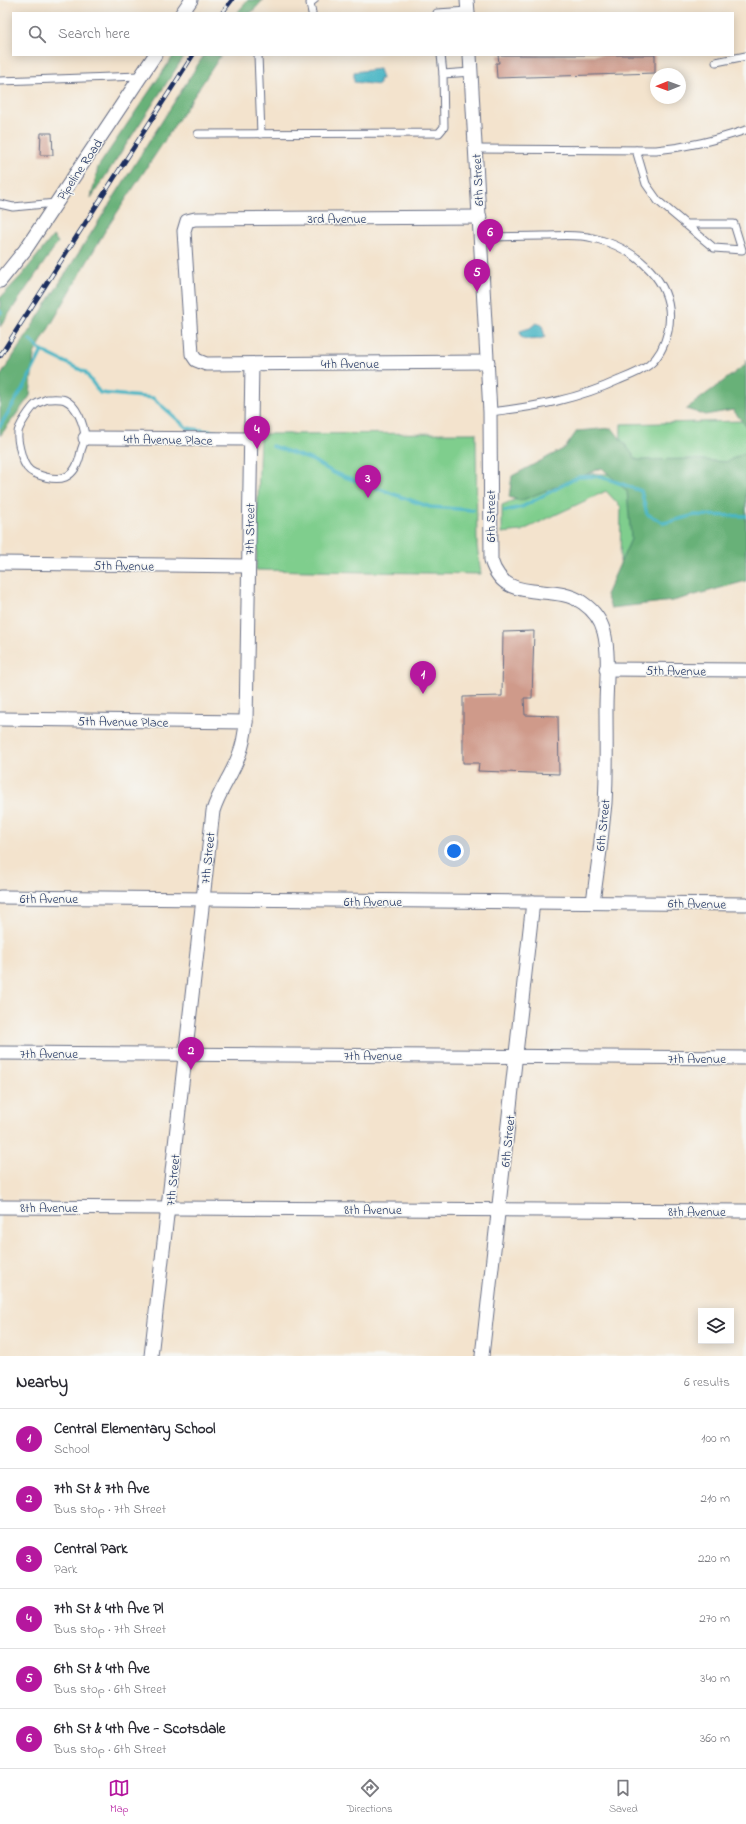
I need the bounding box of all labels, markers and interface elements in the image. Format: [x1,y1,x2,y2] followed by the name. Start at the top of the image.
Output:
[12,12,734,56] search box
[26,23,48,45] icon: search
[58,23,130,45] text: Search here
[650,68,686,104] north arrow
[53,135,108,204] street label: Pipeline Road
[468,153,489,207] street label: 6th Street
[308,210,367,229] street label: 3rd Avenue
[477,219,503,252] pin: 6
[464,259,490,292] pin: 5
[321,355,379,374] street label: 4th Avenue
[244,416,270,449] pin: 4
[123,430,213,451] street label: 4th Avenue Place
[355,465,381,498] pin: 3
[482,489,501,542] street label: 6th Street
[241,502,260,555] street label: 7th Street
[94,556,154,577] street label: 5th Avenue
[410,661,436,694] pin: 1
[646,661,706,682] street label: 5th Avenue
[77,712,169,733] street label: 5th Avenue Place
[591,798,616,852] street label: 6th Street
[196,831,221,885] street label: 7th Street
[444,841,464,861] your location
[20,890,78,909] street label: 6th Avenue
[344,893,402,912] street label: 6th Avenue
[668,894,726,915] street label: 6th Avenue
[178,1037,204,1070] pin: 2
[20,1045,78,1064] street label: 7th Avenue
[344,1047,402,1066] street label: 7th Avenue
[668,1050,726,1069] street label: 7th Avenue
[496,1114,521,1168] street label: 6th Street
[161,1153,186,1207] street label: 7th Street
[20,1199,78,1218] street label: 8th Avenue
[344,1201,402,1220] street label: 8th Avenue
[668,1203,726,1222] street label: 8th Avenue
[698,1308,734,1344] map controls
[698,1308,734,1344] button: layers
[16,1370,68,1395] text: Nearby
[684,1373,730,1392] text: 6 results
[54,1418,215,1440] text: Central Elementary School
[27,1429,31,1448] text: 1
[701,1429,730,1448] text: 100 m
[54,1440,90,1459] text: School
[54,1478,149,1500] text: 7th St & 7th Ave
[26,1489,32,1508] text: 2
[700,1489,730,1508] text: 210 m
[54,1500,166,1519] text: Bus stop · 7th Street
[54,1538,128,1560] text: Central Park
[26,1549,32,1568] text: 3
[698,1549,730,1568] text: 220 m
[54,1560,78,1579] text: Park
[54,1598,163,1620] text: 7th St & 4th Ave Pl
[26,1609,32,1628] text: 4
[699,1609,730,1628] text: 270 m
[54,1620,166,1639] text: Bus stop · 7th Street
[54,1658,150,1680] text: 6th St & 4th Ave
[25,1669,33,1688] text: 5
[700,1669,730,1688] text: 340 m
[54,1680,166,1699] text: Bus stop · 6th Street
[54,1718,226,1740] text: 6th St & 4th Ave - Scotsdale
[26,1729,32,1748] text: 6
[700,1729,730,1748] text: 360 m
[54,1740,166,1759] text: Bus stop · 6th Street
[108,1777,130,1817] tab: Map
[347,1777,393,1817] tab: Directions
[609,1777,638,1817] tab: Saved

